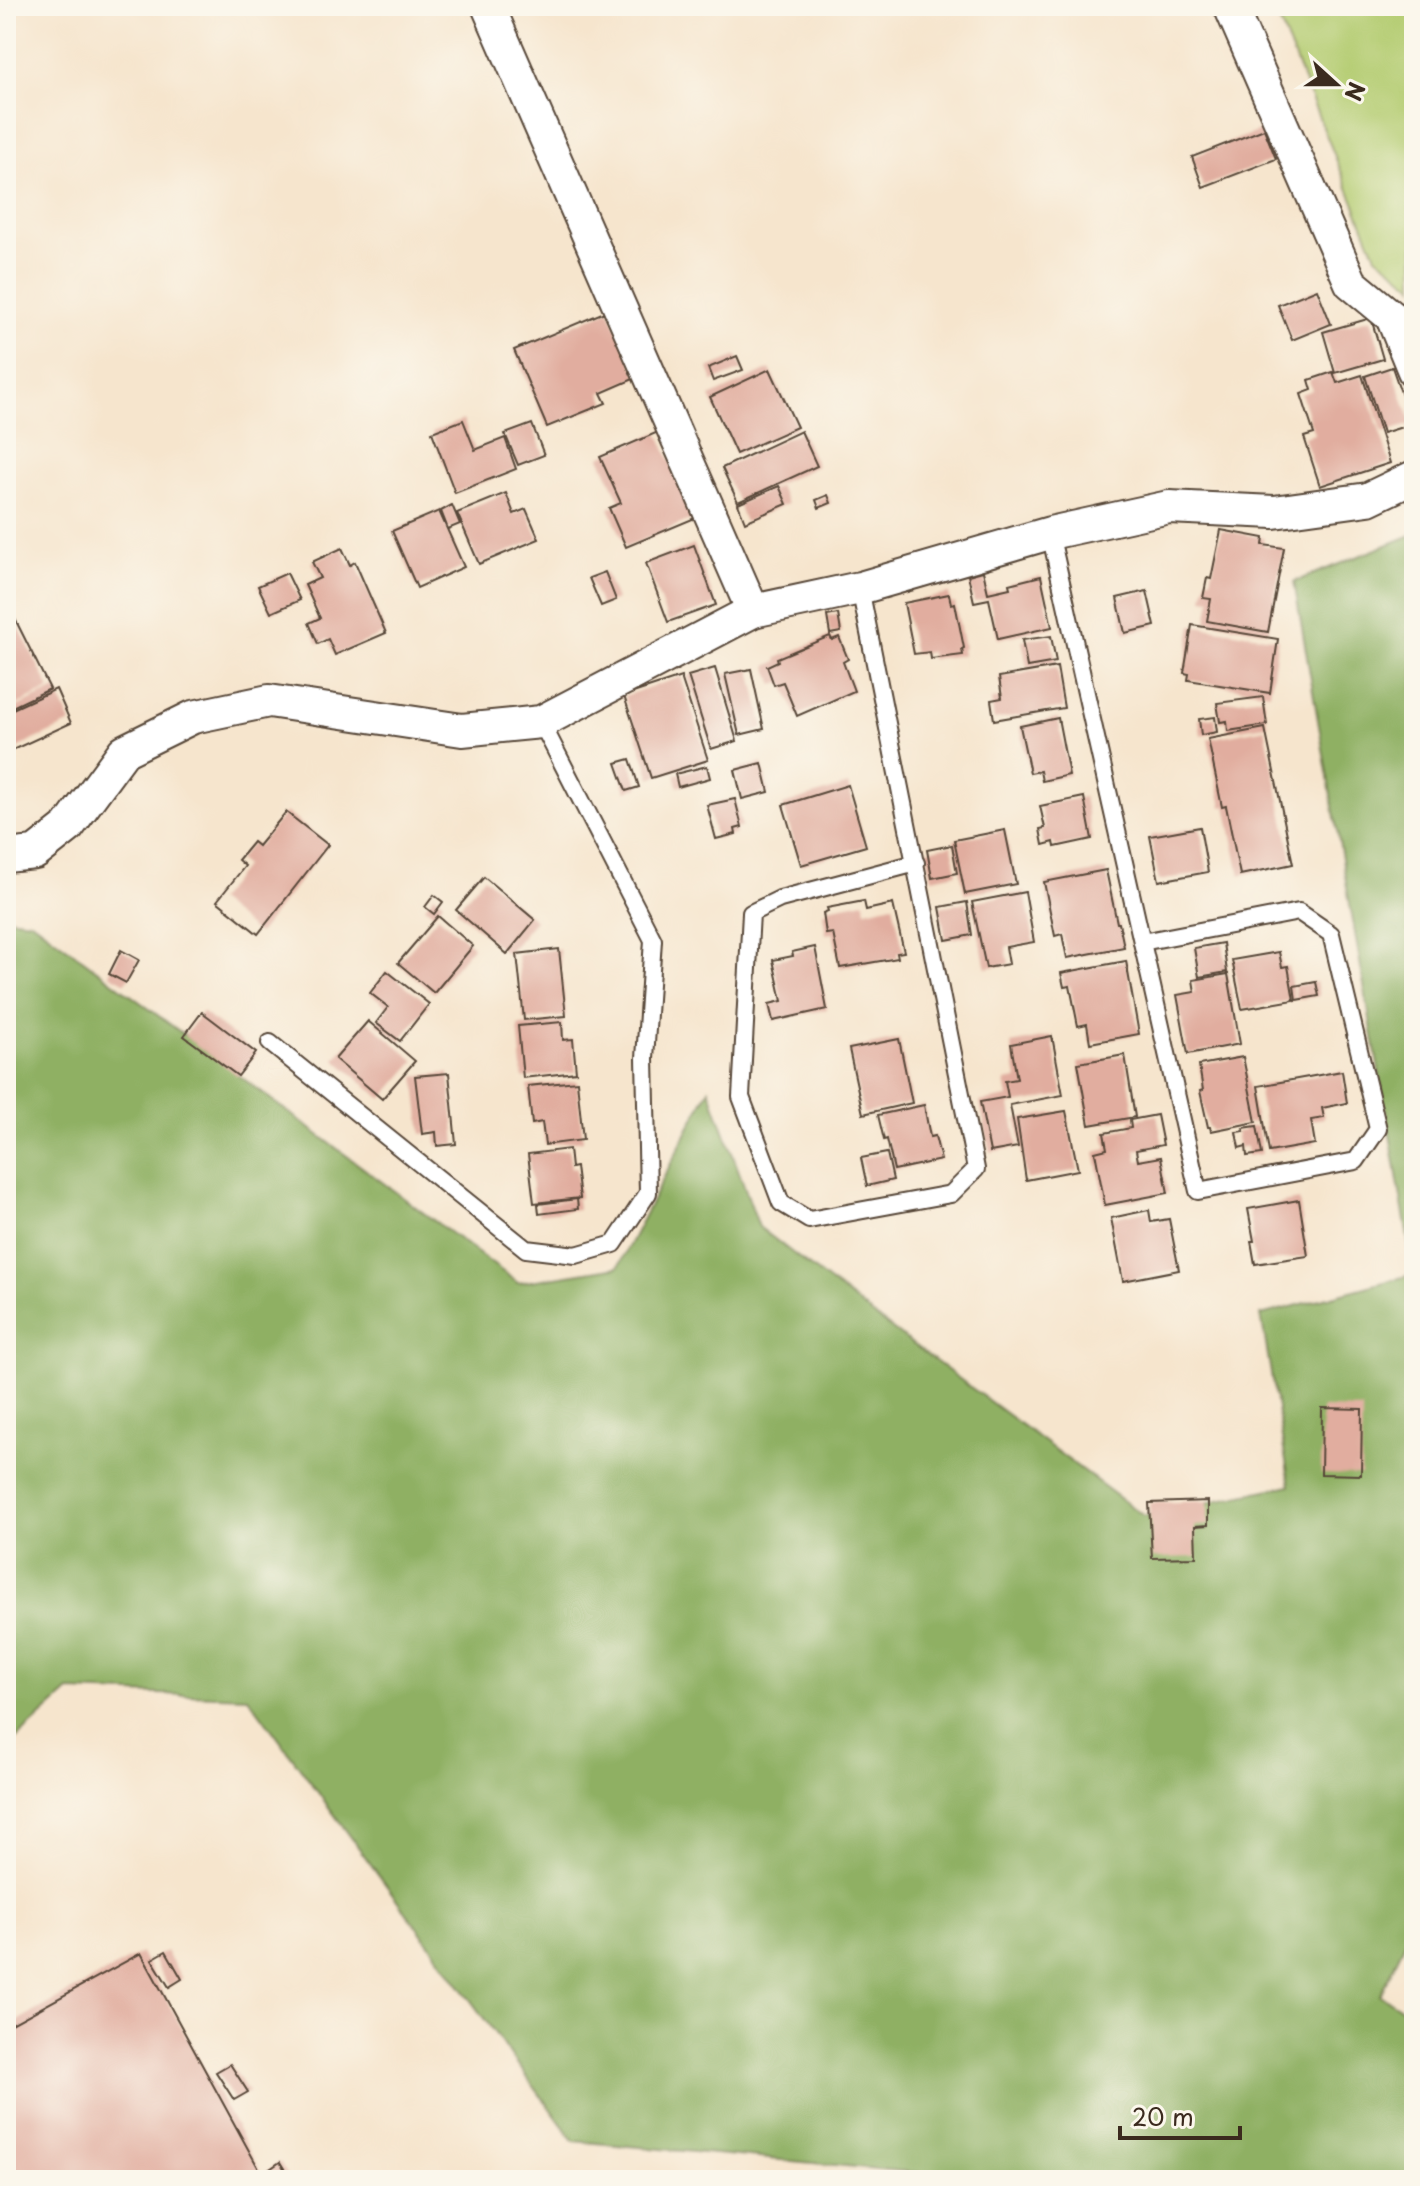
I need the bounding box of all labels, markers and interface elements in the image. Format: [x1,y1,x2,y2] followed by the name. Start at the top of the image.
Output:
[1296,44,1376,124] north arrow
[1338,78,1375,106] text: N
[1120,2090,1240,2140] scale bar
[1132,2098,1194,2134] text: 20 m

